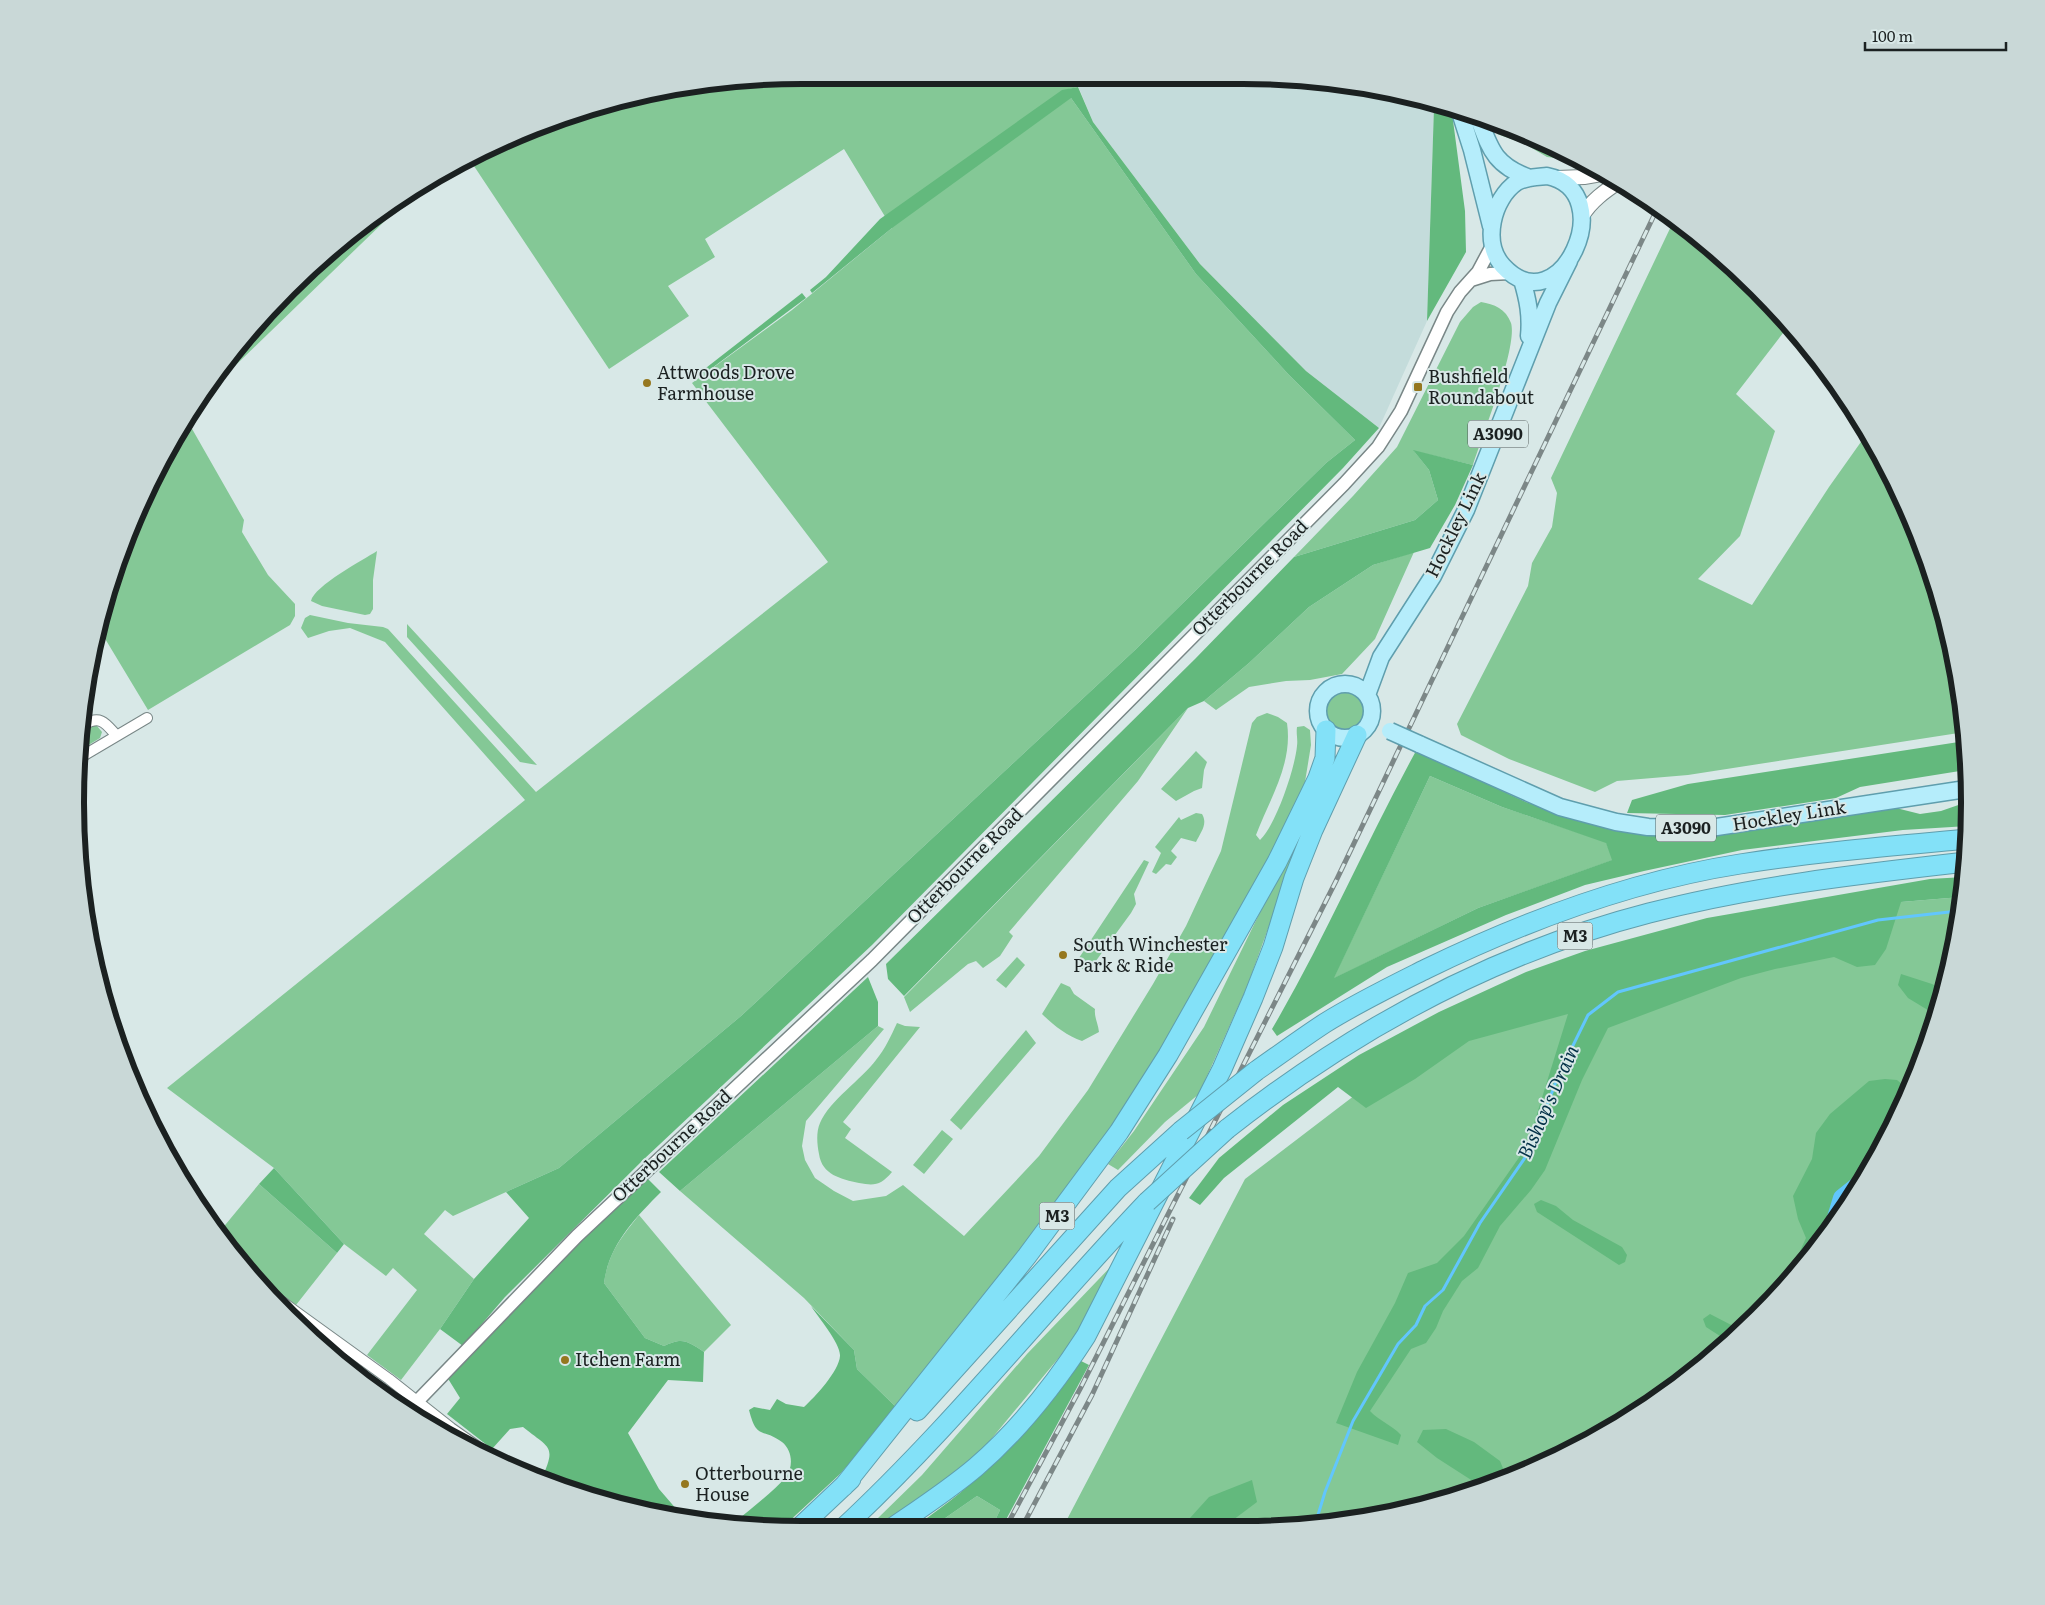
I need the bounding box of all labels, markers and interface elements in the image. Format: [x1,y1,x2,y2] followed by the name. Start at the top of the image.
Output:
[1865,20,2006,52] scale bar
[1872,24,1913,47] text: 100 m
[657,358,795,406] place label: Attwoods Drove Farmhouse
[1428,362,1535,410] place label: Bushfield Roundabout
[641,377,653,389] marker: Attwoods Drove Farmhouse
[1412,381,1424,393] marker: Bushfield Roundabout
[1468,420,1528,448] road number: A3090
[1417,466,1492,582] street label: Hockley Link
[1185,513,1313,641] street label: Otterbourne Road
[1730,792,1848,837] street label: Hockley Link
[900,801,1028,929] street label: Otterbourne Road
[1656,814,1716,841] road number: A3090
[1558,922,1592,949] road number: M3
[1073,930,1228,978] place label: South Winchester Park & Ride
[1057,949,1069,961] marker: South Winchester Park & Ride
[1510,1040,1585,1163] water label: Bishop's Drain
[605,1082,737,1208] street label: Otterbourne Road
[1040,1202,1074,1230] road number: M3
[575,1345,680,1372] place label: Itchen Farm
[559,1354,571,1366] marker: Itchen Farm
[695,1459,803,1507] place label: Otterbourne House
[679,1478,691,1490] marker: Otterbourne House

